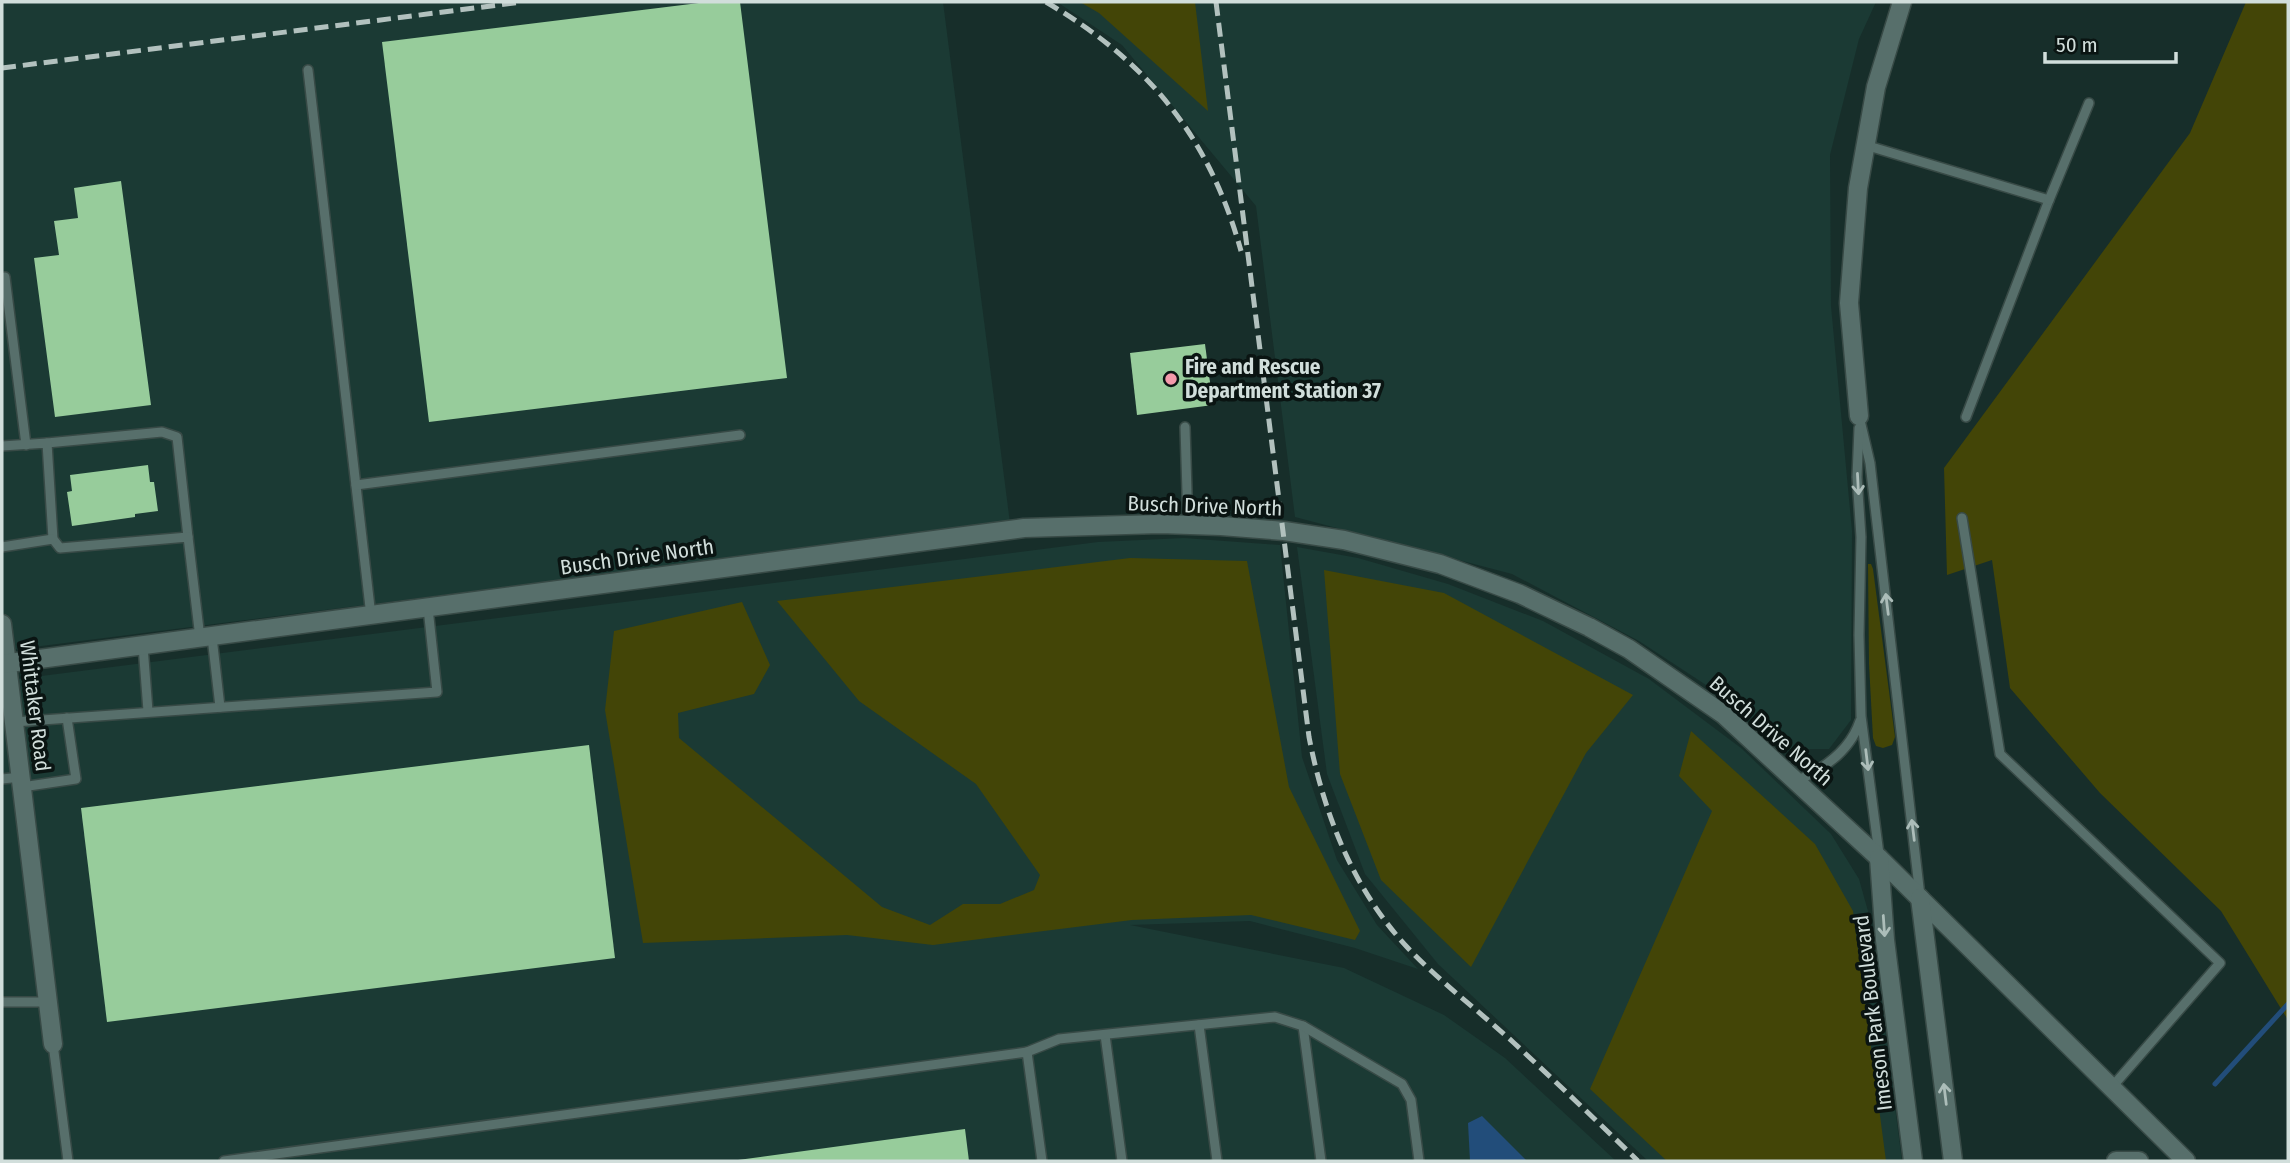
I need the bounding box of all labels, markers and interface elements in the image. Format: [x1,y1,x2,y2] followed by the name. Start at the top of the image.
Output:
[2045,21,2176,65] scale bar
[2056,32,2098,58] text: 50 m
[1185,354,1381,404] place label: Fire and Rescue Department Station 37
[1163,371,1179,387] marker: Fire and Rescue Department Station 37
[1851,473,1864,496] one-way arrow
[1127,490,1283,522] street label: Busch Drive North
[559,533,715,581] street label: Busch Drive North
[1880,593,1893,616] one-way arrow
[14,639,56,773] street label: Whittaker Road
[1704,670,1838,792] street label: Busch Drive North
[1860,748,1873,771] one-way arrow
[1906,819,1919,842] one-way arrow
[1848,914,1898,1112] street label: Imeson Park Boulevard
[1878,915,1891,938] one-way arrow
[1938,1083,1951,1105] one-way arrow

